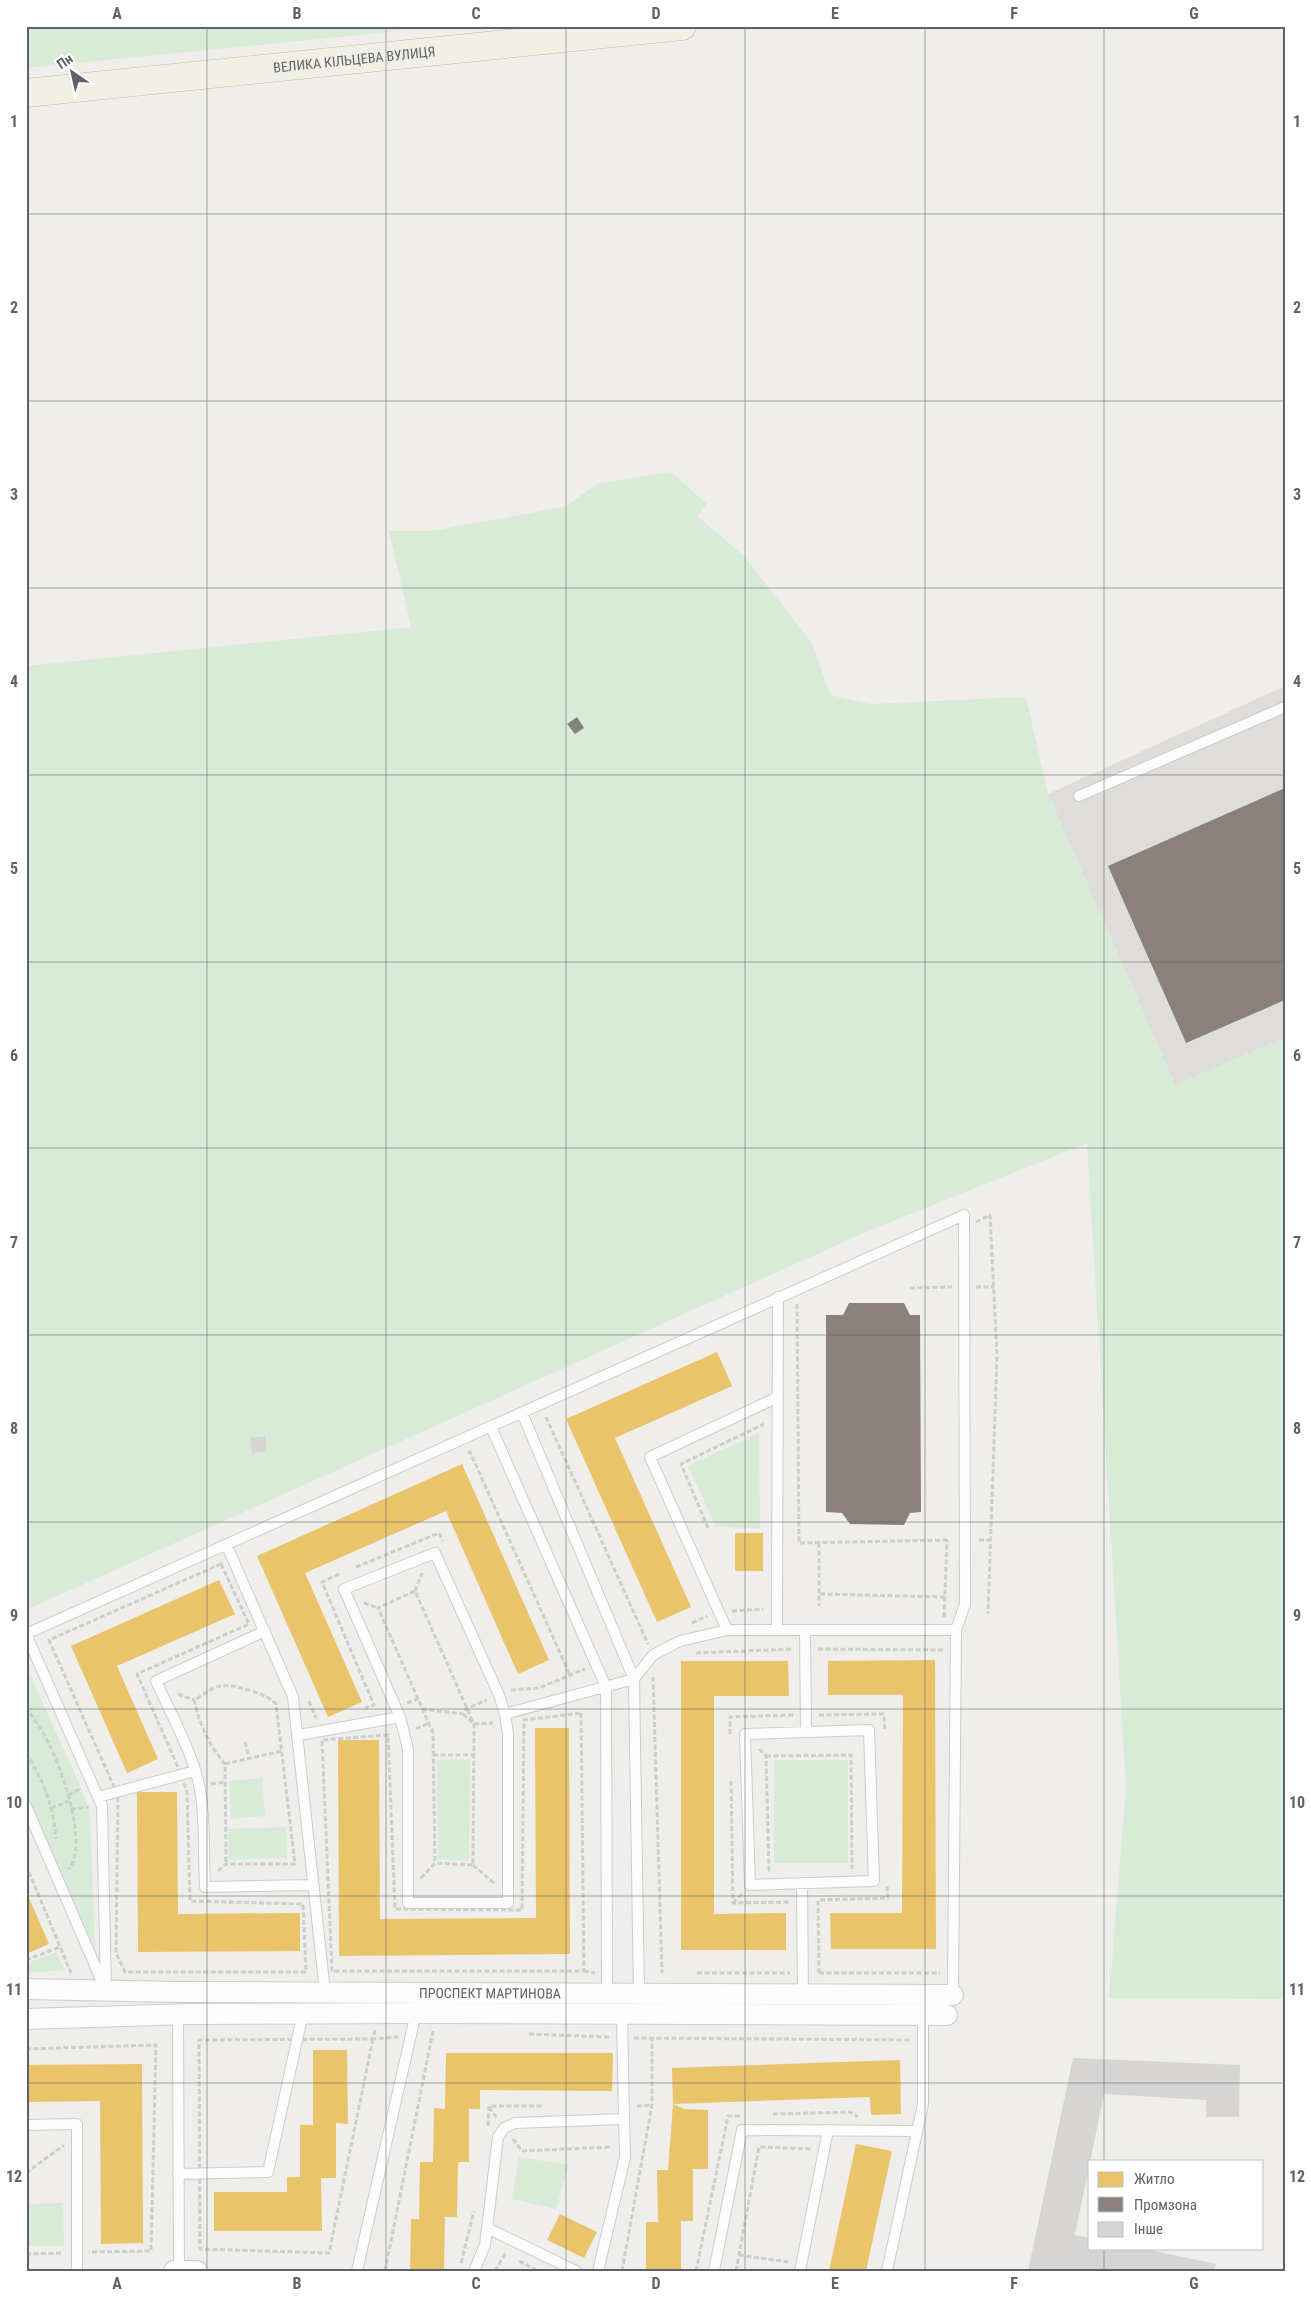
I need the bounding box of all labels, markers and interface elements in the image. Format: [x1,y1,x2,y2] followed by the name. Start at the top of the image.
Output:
[112,4,122,23] text: A
[293,4,302,23] text: B
[471,4,481,23] text: C
[651,4,661,23] text: D
[831,4,839,23] text: E
[1010,4,1018,23] text: F
[1189,4,1199,23] text: G
[272,43,436,76] street label: ВЕЛИКА КІЛЬЦЕВА ВУЛИЦЯ
[48,48,98,98] north arrow
[54,50,76,72] text: Пн
[10,112,18,131] text: 1
[1293,112,1301,131] text: 1
[10,298,18,317] text: 2
[1293,298,1301,317] text: 2
[10,485,18,504] text: 3
[1293,485,1301,504] text: 3
[10,672,18,691] text: 4
[1293,672,1301,691] text: 4
[10,859,18,878] text: 5
[1293,859,1301,878] text: 5
[10,1046,18,1065] text: 6
[1293,1046,1301,1065] text: 6
[10,1233,18,1252] text: 7
[1293,1233,1301,1252] text: 7
[10,1419,18,1438] text: 8
[1293,1419,1301,1438] text: 8
[10,1606,18,1625] text: 9
[1293,1606,1301,1625] text: 9
[6,1793,22,1812] text: 10
[1289,1793,1305,1812] text: 10
[6,1980,22,1999] text: 11
[1289,1980,1305,1999] text: 11
[419,1985,561,2001] street label: ПРОСПЕКТ МАРТИНОВА
[1088,2160,1264,2250] legend
[6,2167,22,2186] text: 12
[1289,2167,1305,2186] text: 12
[1134,2170,1174,2188] text: Житло
[1134,2196,1197,2214] text: Промзона
[1134,2220,1163,2238] text: Інше
[112,2274,122,2293] text: A
[293,2274,302,2293] text: B
[471,2274,481,2293] text: C
[651,2274,661,2293] text: D
[831,2274,839,2293] text: E
[1010,2274,1018,2293] text: F
[1189,2274,1199,2293] text: G

